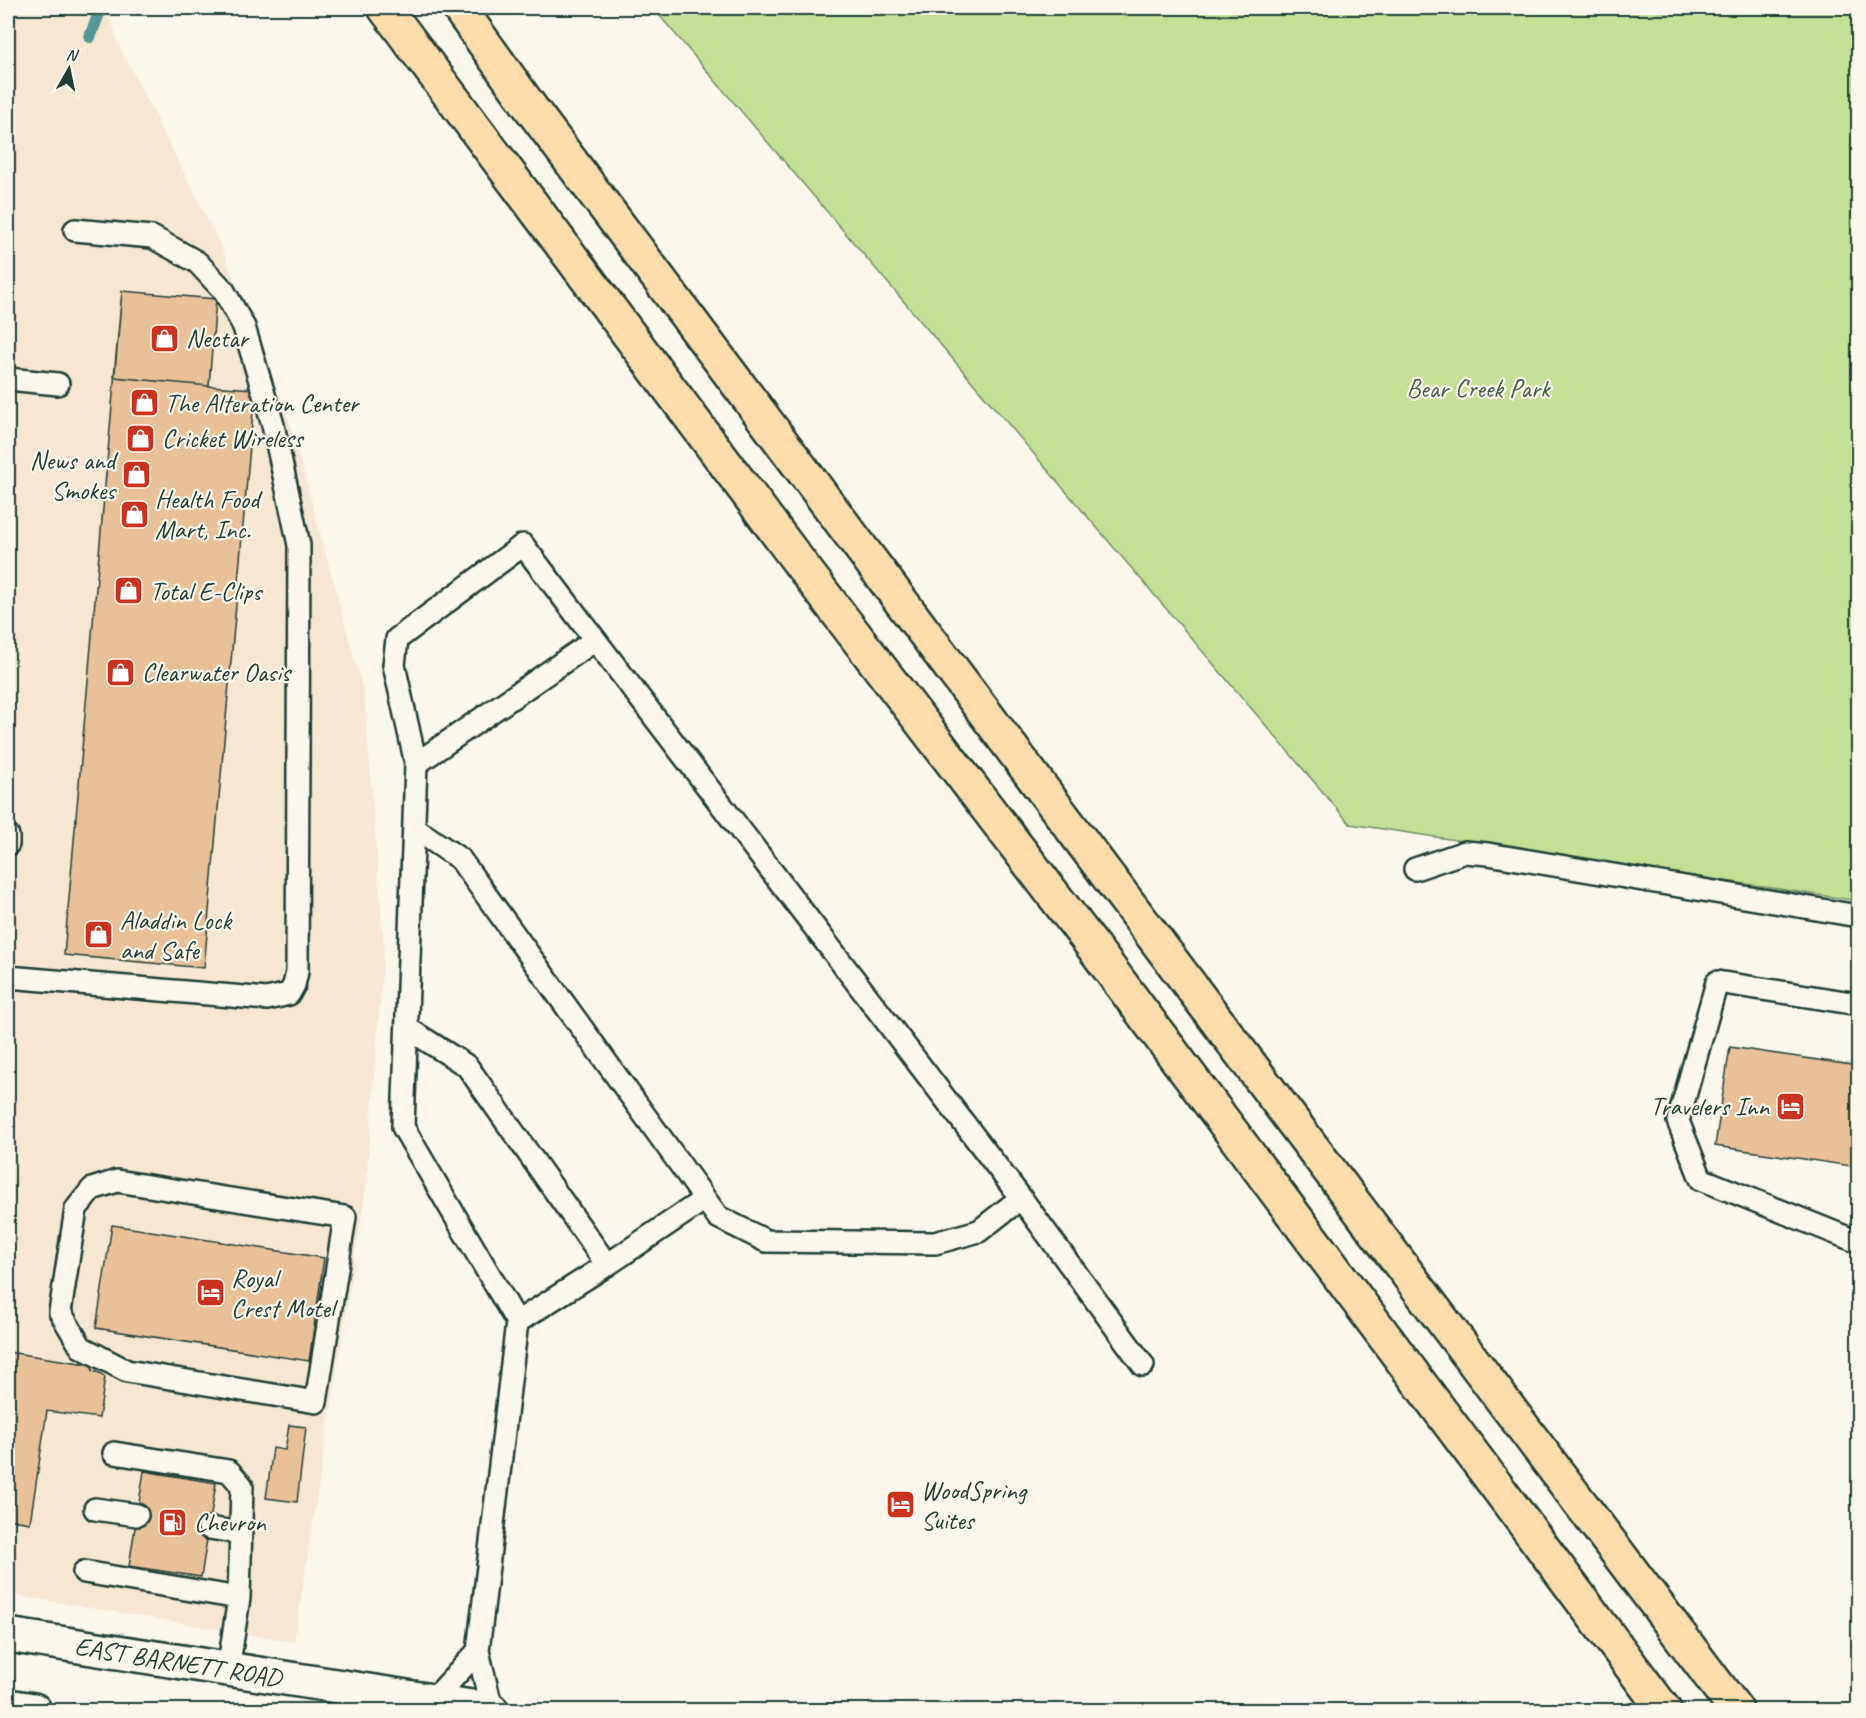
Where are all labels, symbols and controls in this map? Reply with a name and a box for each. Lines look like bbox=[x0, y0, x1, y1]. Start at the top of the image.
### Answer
north arrow bbox=[39, 39, 99, 99]
text: N bbox=[65, 45, 81, 66]
shop icon: Nectar bbox=[149, 322, 181, 354]
place label: Nectar bbox=[186, 322, 251, 355]
park label: Bear Creek Park bbox=[1406, 372, 1551, 405]
shop icon: The Alteration Center bbox=[128, 387, 160, 419]
place label: The Alteration Center bbox=[165, 387, 361, 420]
shop icon: Cricket Wireless bbox=[125, 422, 157, 454]
place label: Cricket Wireless bbox=[162, 422, 305, 455]
place label: News and Smokes bbox=[30, 444, 119, 507]
shop icon: News and Smokes bbox=[120, 459, 152, 491]
place label: Health Food Mart, Inc. bbox=[155, 483, 263, 546]
shop icon: Health Food Mart, Inc. bbox=[118, 498, 150, 530]
shop icon: Total E-Clips bbox=[113, 575, 145, 607]
place label: Total E-Clips bbox=[150, 575, 263, 608]
shop icon: Clearwater Oasis bbox=[105, 656, 137, 688]
place label: Clearwater Oasis bbox=[142, 656, 292, 689]
place label: Aladdin Lock and Safe bbox=[120, 904, 233, 967]
shop icon: Aladdin Lock and Safe bbox=[83, 919, 115, 951]
place label: Travelers Inn bbox=[1650, 1090, 1770, 1123]
hotel icon: Travelers Inn bbox=[1774, 1090, 1806, 1122]
place label: Royal Crest Motel bbox=[231, 1262, 339, 1325]
hotel icon: Royal Crest Motel bbox=[194, 1277, 226, 1309]
place label: WoodSpring Suites bbox=[921, 1474, 1028, 1537]
hotel icon: WoodSpring Suites bbox=[884, 1489, 916, 1521]
fuel station icon: Chevron bbox=[157, 1506, 189, 1538]
place label: Chevron bbox=[194, 1506, 267, 1539]
street label: EAST BARNETT ROAD bbox=[73, 1629, 286, 1695]

